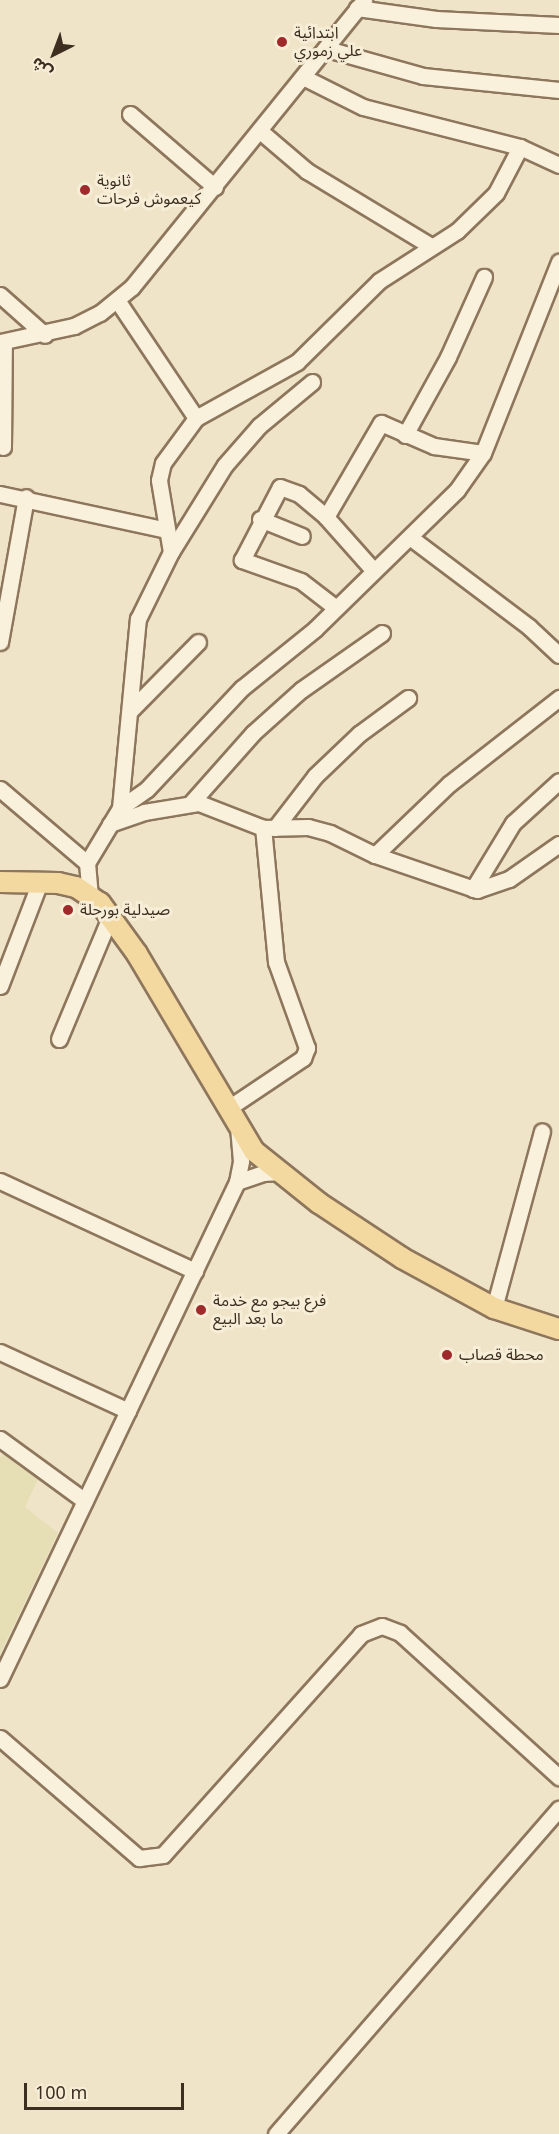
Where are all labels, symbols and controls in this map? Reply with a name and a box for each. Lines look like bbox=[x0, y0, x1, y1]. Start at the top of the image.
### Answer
place label: ابتدائية علي زموري bbox=[294, 23, 362, 61]
north arrow bbox=[24, 24, 84, 84]
marker: ابتدائية علي زموري bbox=[275, 35, 289, 49]
text: ش bbox=[22, 47, 61, 87]
place label: ثانوية كيعموش فرحات bbox=[97, 171, 201, 209]
marker: ثانوية كيعموش فرحات bbox=[78, 183, 92, 197]
place label: صيدلية بورحلة bbox=[80, 900, 170, 920]
marker: صيدلية بورحلة bbox=[61, 903, 75, 917]
place label: فرع بيجو مع خدمة ما بعد البيع bbox=[213, 1291, 326, 1329]
marker: فرع بيجو مع خدمة ما بعد البيع bbox=[194, 1303, 208, 1317]
place label: محطة قصاب bbox=[459, 1345, 544, 1365]
marker: محطة قصاب bbox=[440, 1348, 454, 1362]
scale bar bbox=[27, 2071, 188, 2109]
text: 100 m bbox=[35, 2074, 87, 2112]

